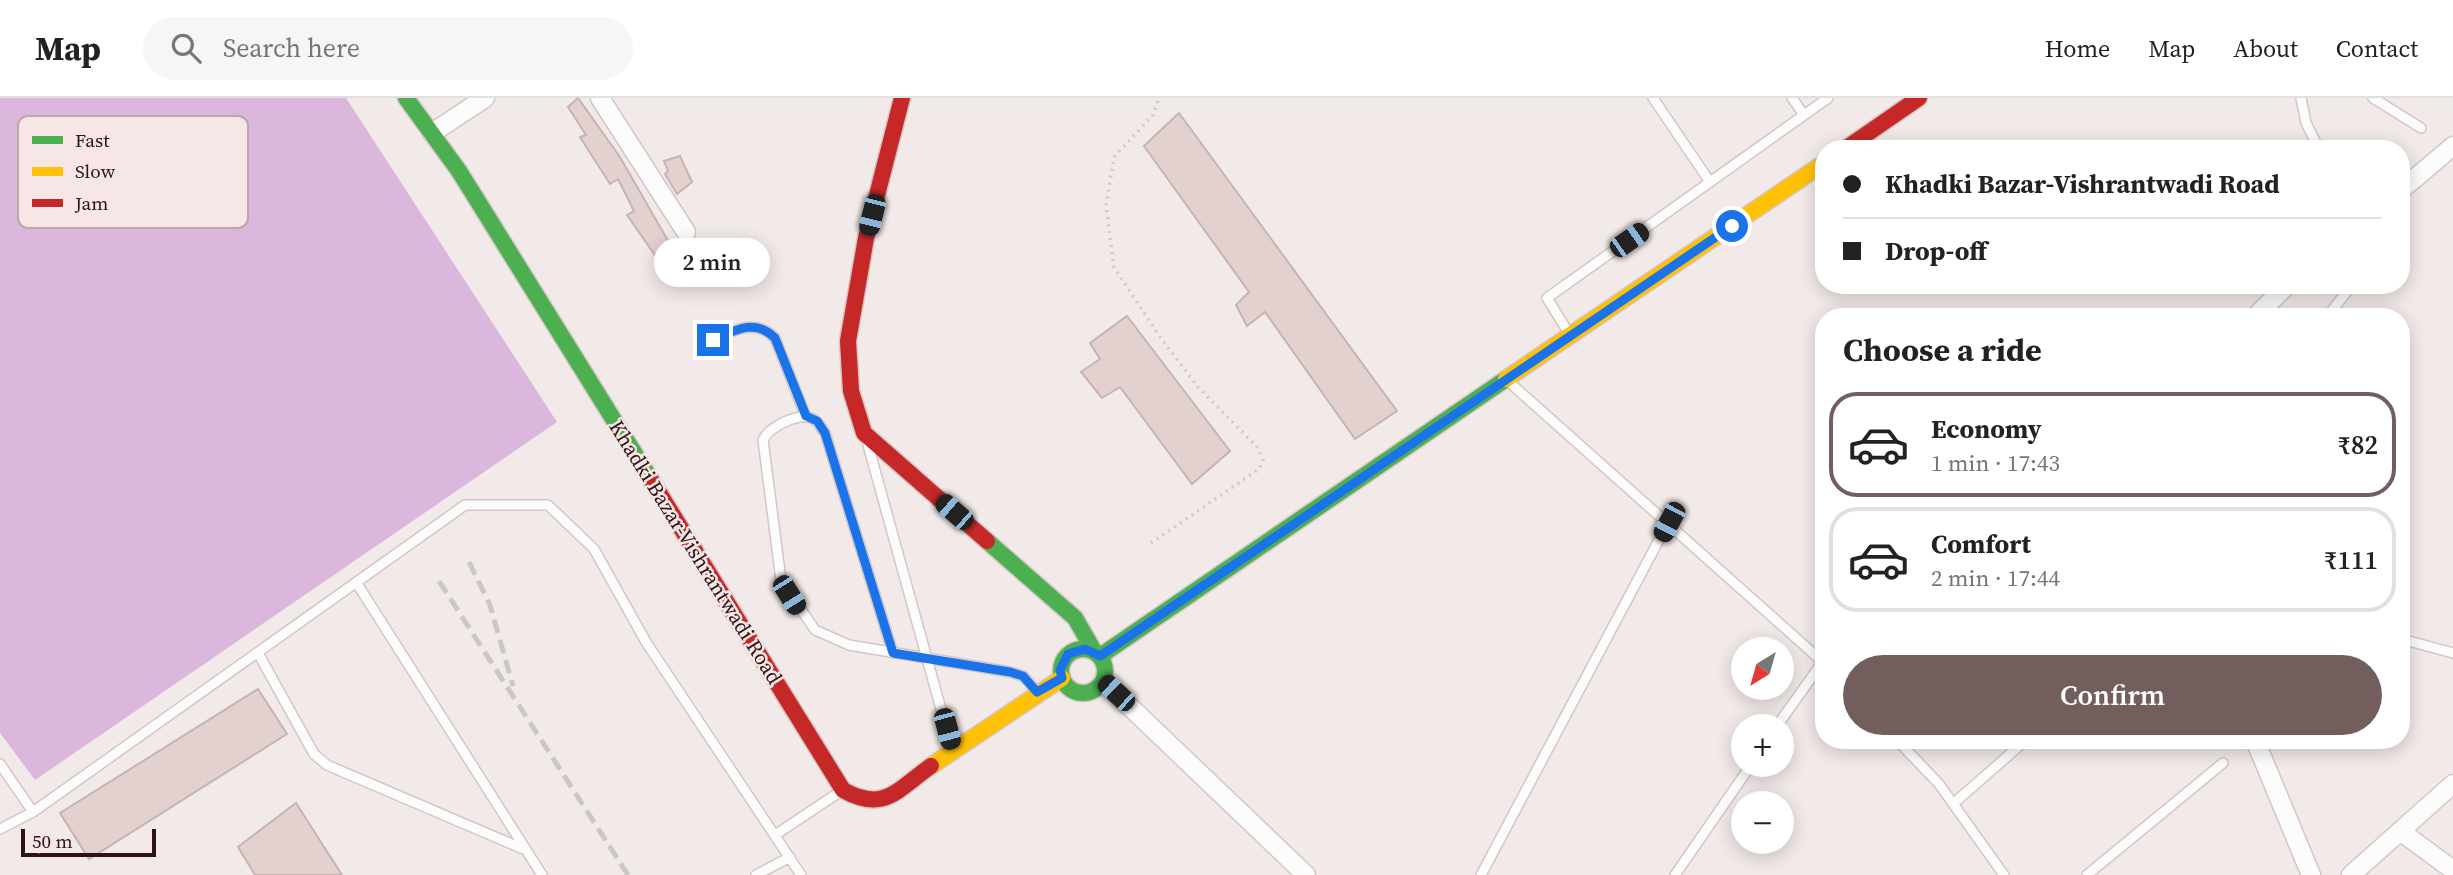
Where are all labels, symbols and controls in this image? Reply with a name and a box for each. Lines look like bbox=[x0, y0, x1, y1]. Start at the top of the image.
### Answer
search box bbox=[143, 17, 633, 80]
text: Map bbox=[35, 26, 101, 71]
icon: search bbox=[167, 29, 205, 67]
text: Search here bbox=[223, 30, 360, 66]
text: Home bbox=[2045, 32, 2110, 65]
text: Map bbox=[2148, 32, 2195, 65]
text: About bbox=[2233, 32, 2298, 65]
text: Contact bbox=[2336, 32, 2418, 65]
legend bbox=[18, 116, 248, 228]
text: Fast bbox=[75, 127, 110, 153]
text: Slow bbox=[75, 158, 116, 184]
text: Khadki Bazar-Vishrantwadi Road bbox=[1885, 166, 2280, 202]
text: Jam bbox=[74, 190, 108, 216]
car bbox=[857, 192, 888, 238]
route start bbox=[1716, 210, 1748, 242]
car bbox=[1606, 219, 1653, 261]
text: Drop-off bbox=[1885, 233, 1987, 269]
callout: 2 min bbox=[655, 238, 771, 288]
text: 2 min bbox=[682, 246, 742, 278]
route end bbox=[697, 324, 729, 356]
text: Choose a ride bbox=[1843, 328, 2042, 372]
text: Economy bbox=[1931, 411, 2042, 447]
icon: car bbox=[1847, 413, 1910, 476]
street label: Khadki Bazar-Vishrantwadi Road bbox=[603, 414, 790, 690]
text: ₹82 bbox=[2337, 427, 2378, 463]
text: 1 min · 17:43 bbox=[1931, 447, 2060, 479]
car bbox=[932, 490, 977, 534]
car bbox=[1650, 499, 1689, 545]
text: Comfort bbox=[1931, 526, 2031, 562]
icon: car bbox=[1847, 528, 1910, 591]
text: ₹111 bbox=[2324, 542, 2378, 578]
text: 2 min · 17:44 bbox=[1931, 562, 2060, 594]
car bbox=[769, 572, 810, 618]
north arrow bbox=[1731, 637, 1794, 700]
map controls bbox=[1731, 637, 1794, 854]
button: Confirm bbox=[1843, 655, 2382, 735]
car bbox=[1094, 671, 1139, 715]
car bbox=[932, 706, 963, 752]
button: + bbox=[1731, 714, 1794, 777]
button: − bbox=[1731, 791, 1794, 854]
scale bar bbox=[21, 826, 156, 858]
text: 50 m bbox=[32, 828, 73, 854]

